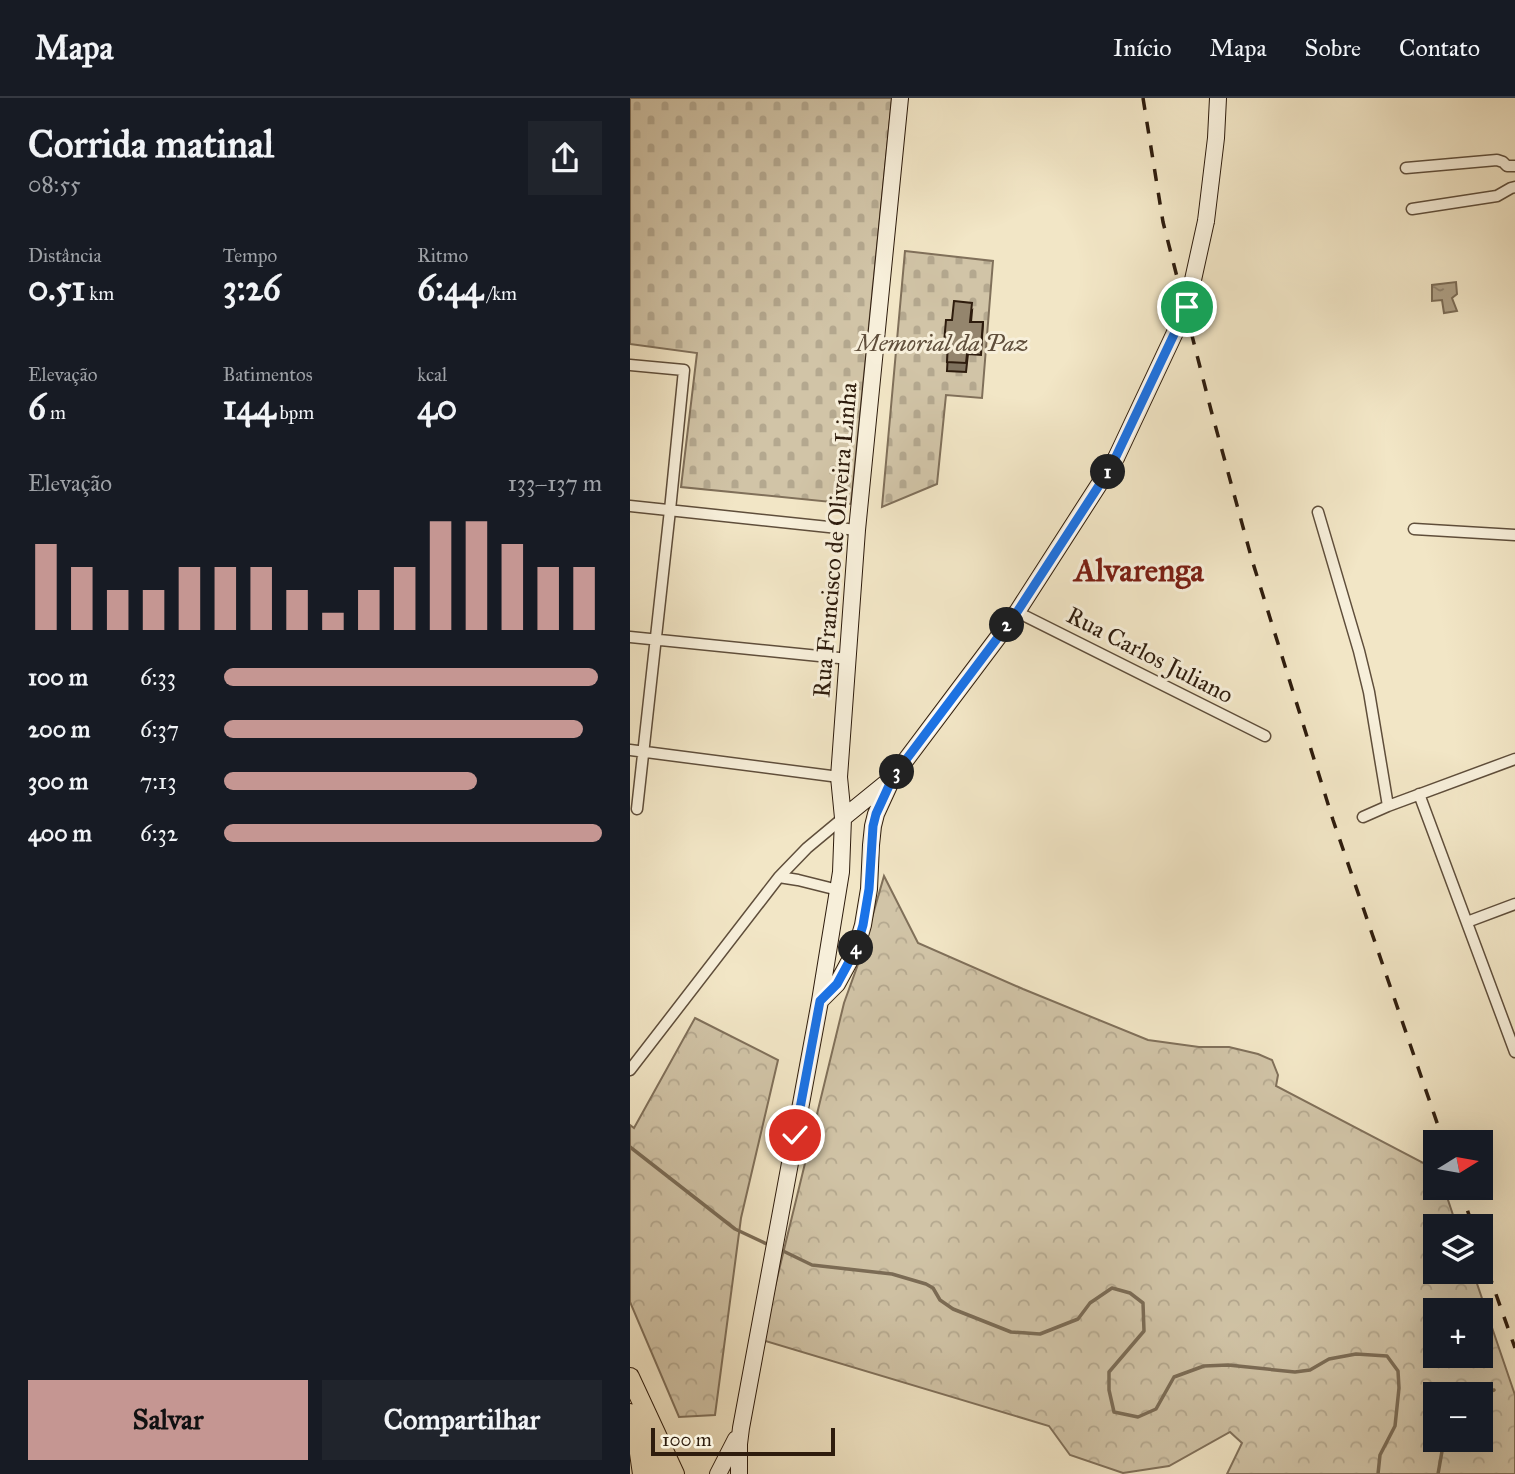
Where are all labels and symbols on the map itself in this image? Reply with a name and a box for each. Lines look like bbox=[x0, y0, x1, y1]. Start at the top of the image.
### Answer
pin bbox=[1157, 277, 1217, 337]
park label: Memorial da Paz bbox=[854, 328, 1028, 358]
street label: Rua Francisco de Oliveira Linha bbox=[806, 380, 864, 699]
pin: 1 bbox=[1091, 454, 1126, 490]
district label: Alvarenga bbox=[1072, 551, 1205, 590]
street label: Rua Carlos Juliano bbox=[1062, 600, 1238, 710]
pin: 2 bbox=[990, 608, 1024, 642]
pin: 3 bbox=[880, 754, 914, 790]
pin: 4 bbox=[838, 930, 874, 966]
pin bbox=[765, 1105, 825, 1165]
north arrow bbox=[1423, 1130, 1493, 1200]
scale bar bbox=[651, 1425, 835, 1457]

